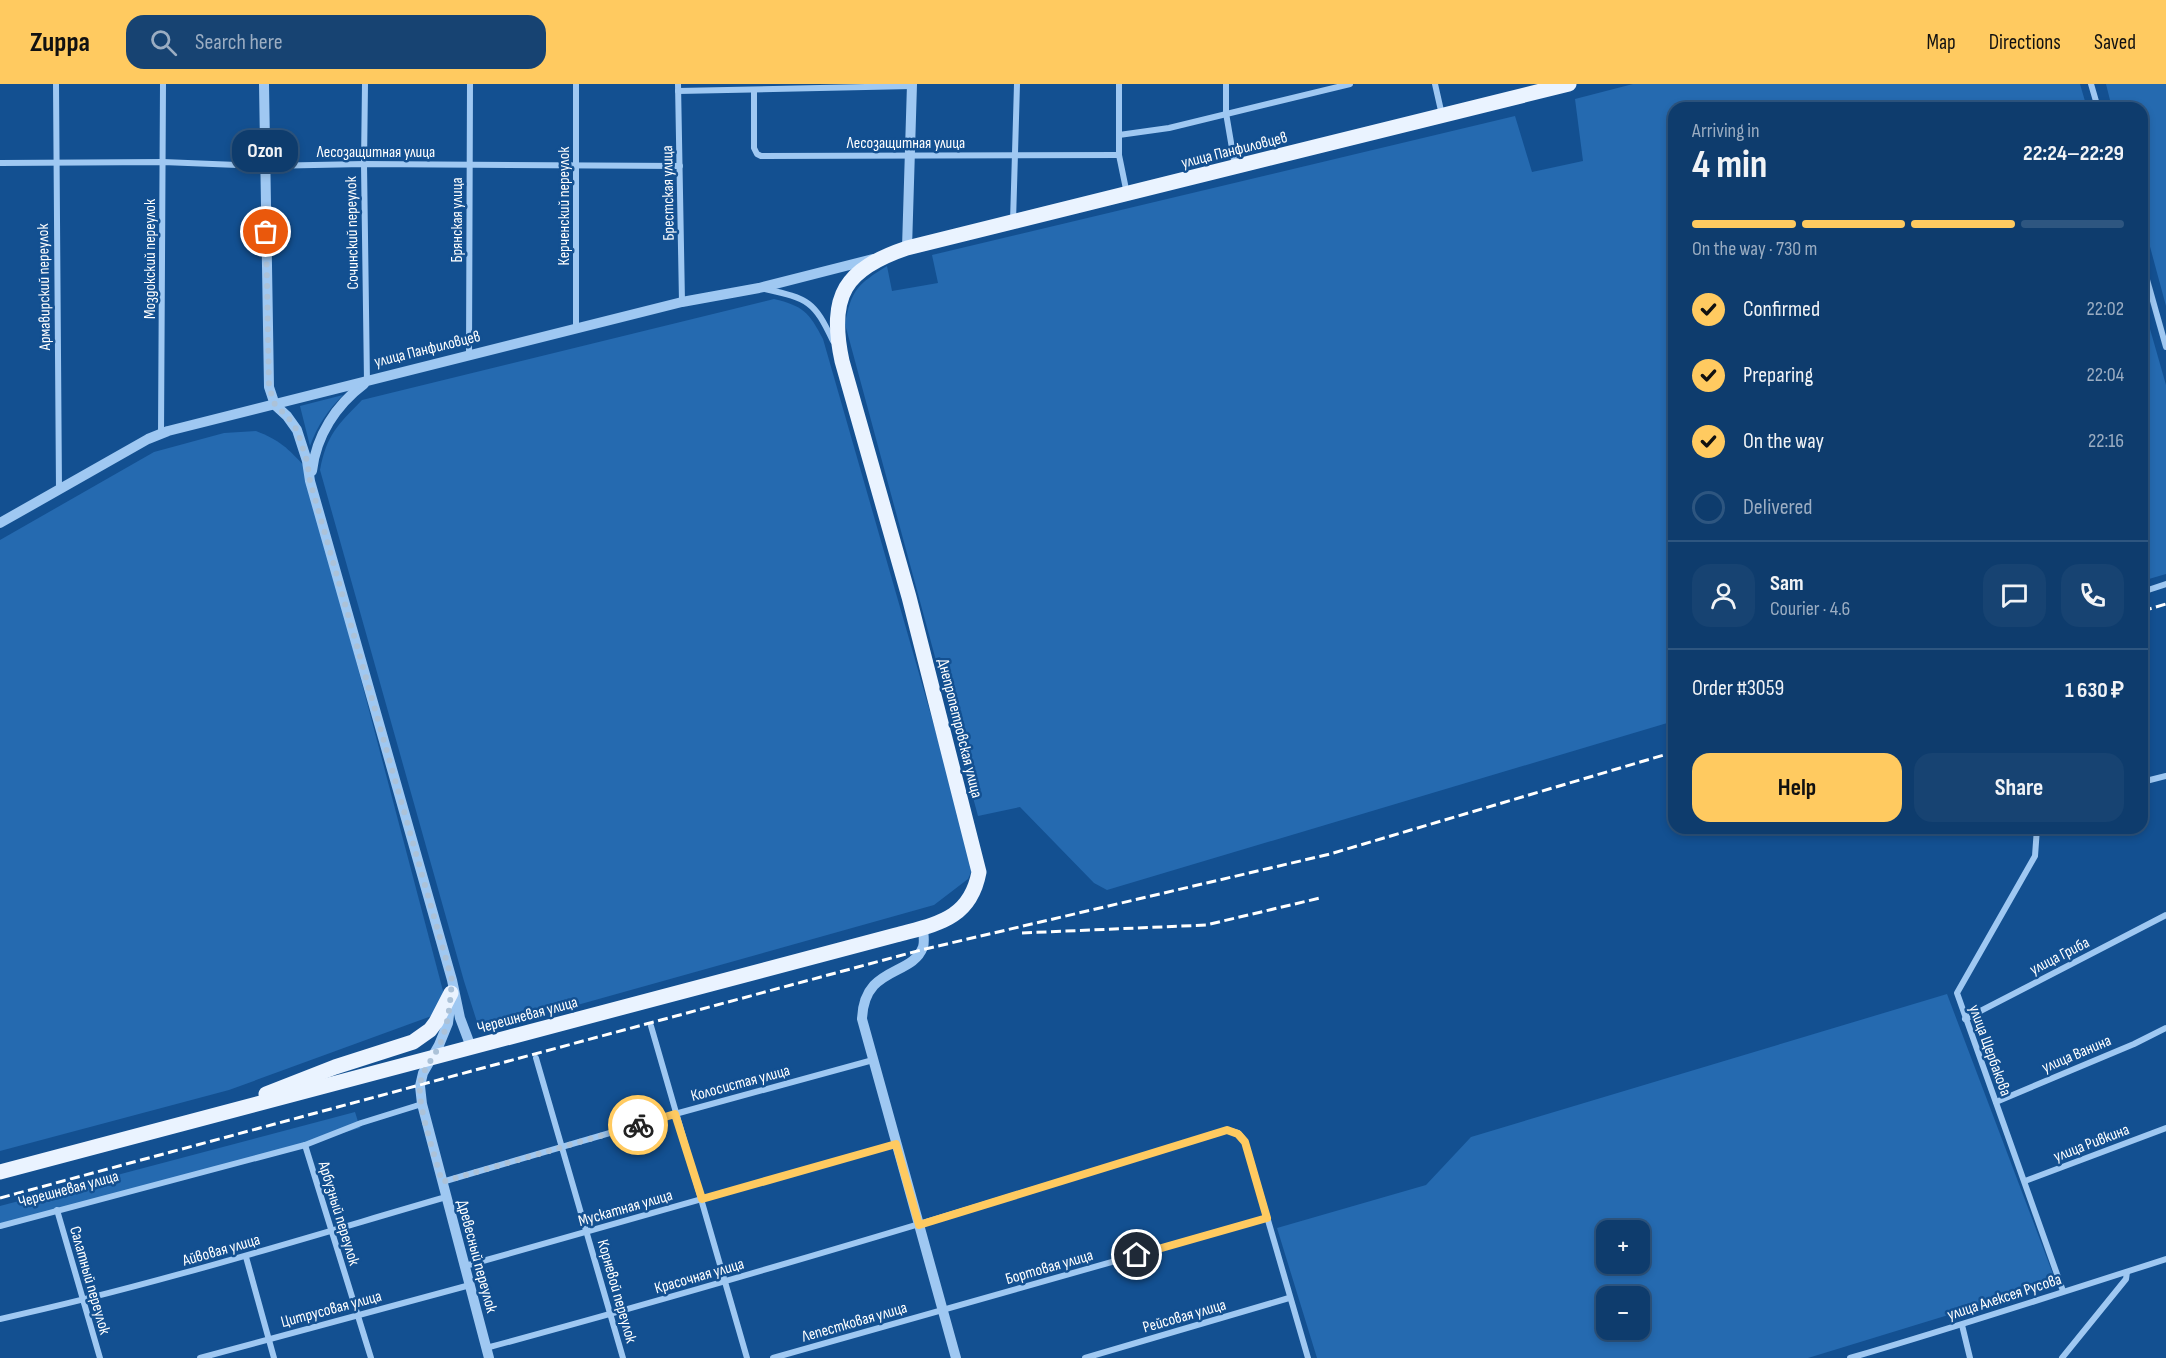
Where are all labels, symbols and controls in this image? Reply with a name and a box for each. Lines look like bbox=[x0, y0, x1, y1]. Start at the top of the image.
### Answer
search box bbox=[126, 15, 546, 69]
text: Zuppa bbox=[30, 26, 90, 59]
icon: search bbox=[147, 26, 180, 59]
text: Search here bbox=[195, 29, 283, 56]
text: Map bbox=[1926, 30, 1956, 55]
text: Directions bbox=[1989, 30, 2061, 55]
text: Saved bbox=[2094, 30, 2136, 55]
text: Arriving in bbox=[1692, 119, 1760, 143]
street label: улица Панфиловцев bbox=[1179, 128, 1289, 173]
callout: Ozon bbox=[233, 130, 299, 172]
street label: Лесозащитная улица bbox=[846, 134, 965, 153]
text: Ozon bbox=[247, 139, 283, 163]
text: 22:24–22:29 bbox=[2023, 140, 2124, 167]
text: 4 min bbox=[1692, 142, 1767, 189]
street label: Лесозащитная улица bbox=[316, 143, 435, 162]
street label: Брестская улица bbox=[658, 145, 679, 241]
street label: Керченский переулок bbox=[555, 146, 574, 265]
street label: Сочинский переулок bbox=[342, 175, 363, 290]
street label: Брянская улица bbox=[448, 177, 467, 263]
street label: Моздокский переулок bbox=[141, 198, 160, 319]
pin bbox=[240, 206, 291, 257]
icon: bag bbox=[249, 215, 282, 248]
street label: Армавирский переулок bbox=[34, 222, 55, 352]
text: On the way · 730 m bbox=[1692, 237, 1817, 261]
icon: check bbox=[1692, 293, 1725, 326]
text: Confirmed bbox=[1743, 296, 1820, 323]
text: 22:02 bbox=[2087, 297, 2124, 321]
street label: улица Панфиловцев bbox=[372, 327, 482, 372]
icon: check bbox=[1692, 359, 1725, 392]
text: Preparing bbox=[1743, 362, 1813, 389]
text: 22:04 bbox=[2086, 363, 2124, 387]
icon: check bbox=[1692, 425, 1725, 458]
text: On the way bbox=[1743, 428, 1824, 455]
text: 22:16 bbox=[2088, 429, 2124, 453]
text: Delivered bbox=[1743, 494, 1812, 521]
button: person bbox=[1692, 564, 1755, 627]
button: chat bbox=[1983, 564, 2046, 627]
button: phone bbox=[2061, 564, 2124, 627]
text: Sam bbox=[1770, 570, 1804, 597]
text: Courier · 4.6 bbox=[1770, 597, 1850, 621]
street label: Днепропетровская улица bbox=[933, 657, 986, 800]
text: Order #3059 bbox=[1692, 675, 1784, 702]
text: 1 630 ₽ bbox=[2065, 677, 2124, 704]
button: Help bbox=[1692, 753, 1902, 822]
button: Share bbox=[1914, 753, 2124, 822]
street label: улица Гриба bbox=[2027, 933, 2093, 979]
street label: Черешневая улица bbox=[475, 993, 580, 1038]
street label: улица Щербакова bbox=[1964, 1002, 2015, 1099]
street label: улица Ванина bbox=[2039, 1031, 2114, 1077]
street label: Колосистая улица bbox=[689, 1061, 792, 1106]
courier bbox=[608, 1095, 668, 1155]
icon: bike bbox=[622, 1109, 655, 1142]
street label: улица Ривкина bbox=[2051, 1120, 2132, 1167]
street label: Арбузный переулок bbox=[313, 1158, 364, 1269]
street label: Черешневая улица bbox=[16, 1167, 121, 1212]
street label: Мускатная улица bbox=[576, 1186, 675, 1231]
street label: Древесный переулок bbox=[452, 1198, 501, 1316]
map controls bbox=[1596, 1220, 1650, 1340]
button: + bbox=[1596, 1220, 1650, 1274]
street label: Салатный переулок bbox=[65, 1224, 114, 1338]
pin bbox=[1111, 1229, 1162, 1280]
street label: Айвовая улица bbox=[180, 1230, 262, 1271]
street label: Корневой переулок bbox=[593, 1238, 641, 1346]
icon: home bbox=[1120, 1238, 1153, 1271]
street label: Бортовая улица bbox=[1004, 1246, 1095, 1289]
street label: Красочная улица bbox=[652, 1255, 746, 1298]
street label: улица Алексея Русова bbox=[1945, 1270, 2064, 1325]
button: − bbox=[1596, 1286, 1650, 1340]
street label: Цитрусовая улица bbox=[279, 1287, 384, 1332]
street label: Рейсовая улица bbox=[1141, 1295, 1228, 1337]
street label: Лепестковая улица bbox=[799, 1298, 909, 1347]

